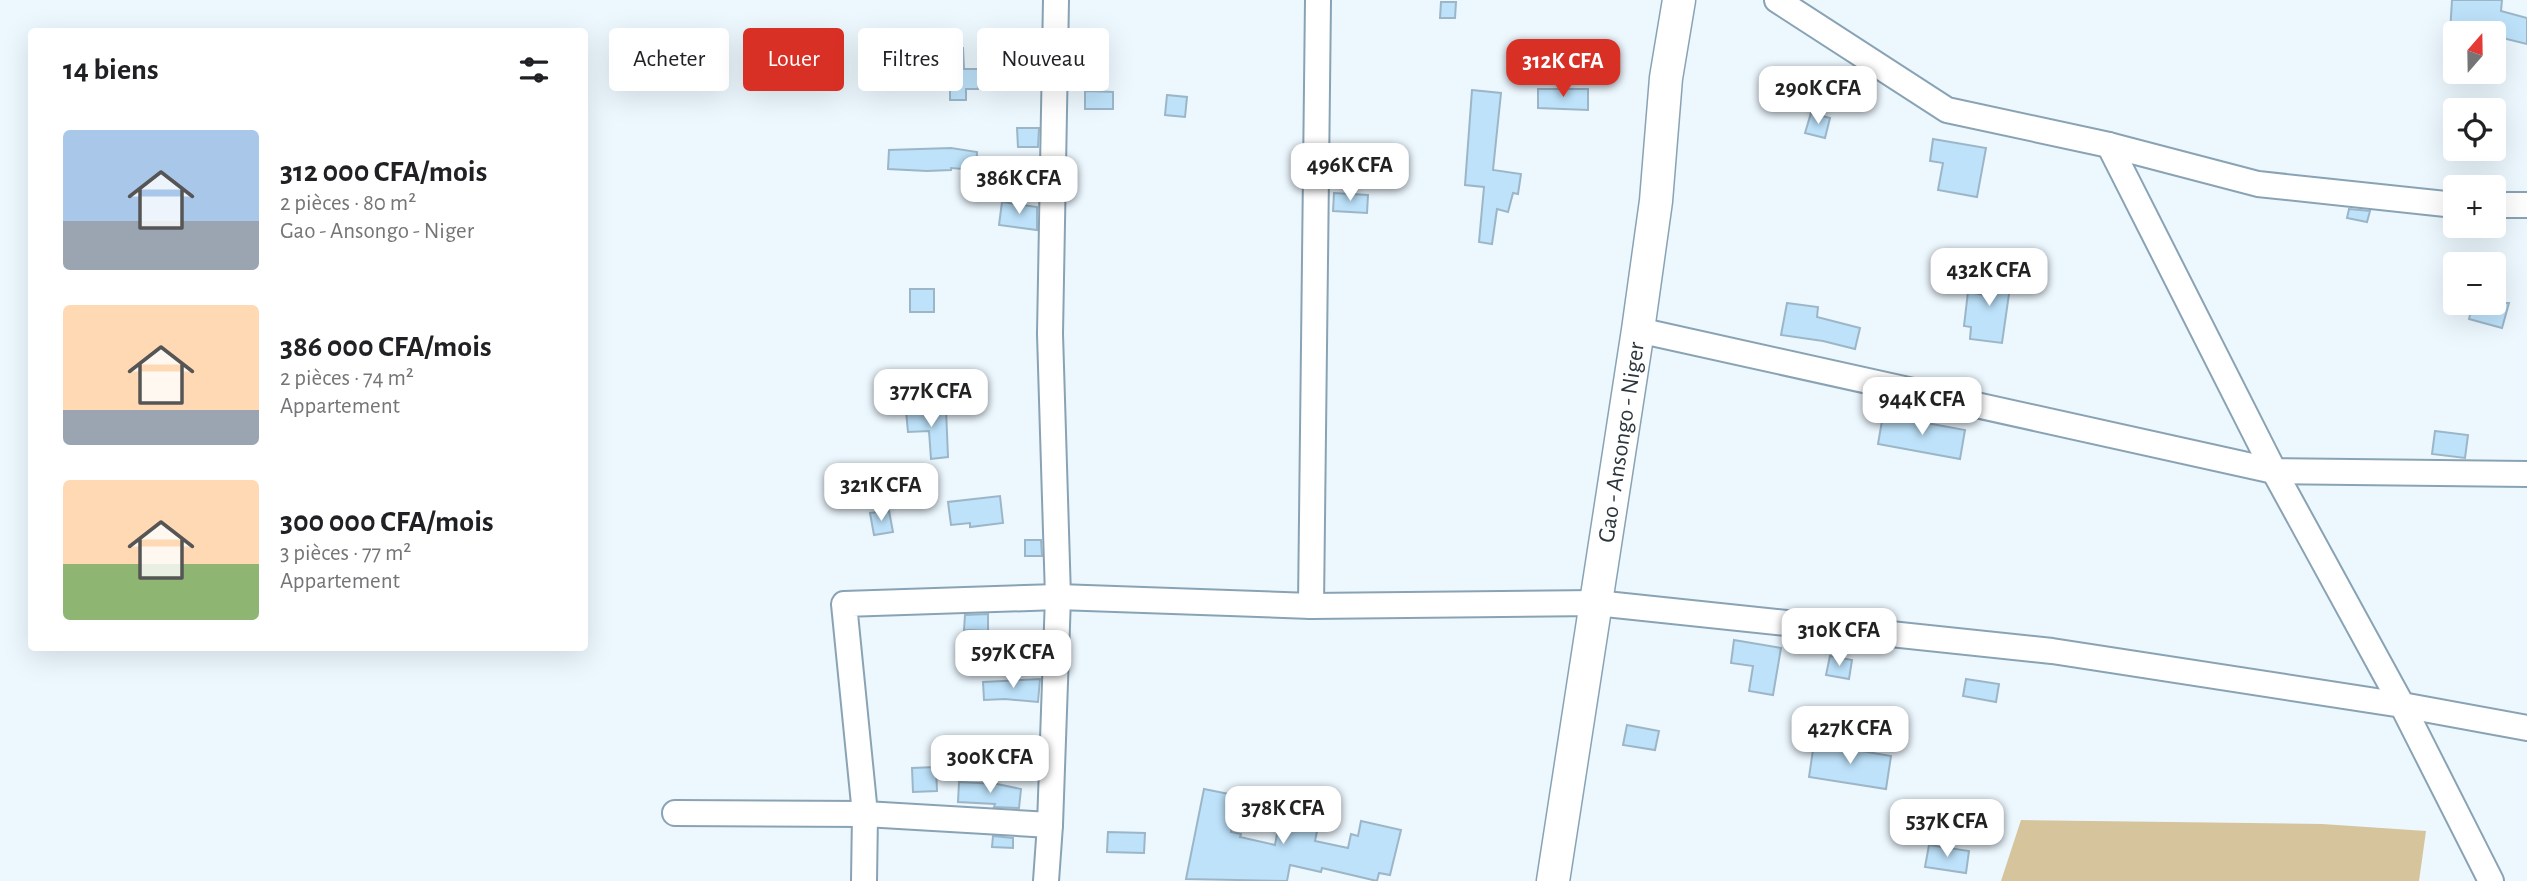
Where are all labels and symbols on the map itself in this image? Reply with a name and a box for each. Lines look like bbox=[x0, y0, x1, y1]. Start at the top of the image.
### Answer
north arrow bbox=[2443, 21, 2506, 84]
pin: 312K CFA bbox=[1491, 40, 1635, 99]
pin: 290K CFA bbox=[1746, 66, 1890, 126]
pin: 496K CFA bbox=[1278, 144, 1422, 203]
pin: 386K CFA bbox=[947, 156, 1091, 216]
pin: 432K CFA bbox=[1917, 248, 2061, 308]
street label: Gao - Ansongo - Niger bbox=[1594, 340, 1649, 544]
pin: 377K CFA bbox=[859, 370, 1003, 429]
pin: 944K CFA bbox=[1850, 378, 1994, 437]
pin: 321K CFA bbox=[809, 463, 953, 523]
pin: 310K CFA bbox=[1767, 608, 1911, 668]
pin: 597K CFA bbox=[941, 630, 1085, 690]
pin: 427K CFA bbox=[1778, 706, 1922, 766]
pin: 300K CFA bbox=[918, 736, 1062, 795]
pin: 378K CFA bbox=[1211, 786, 1355, 846]
pin: 537K CFA bbox=[1875, 800, 2019, 859]

